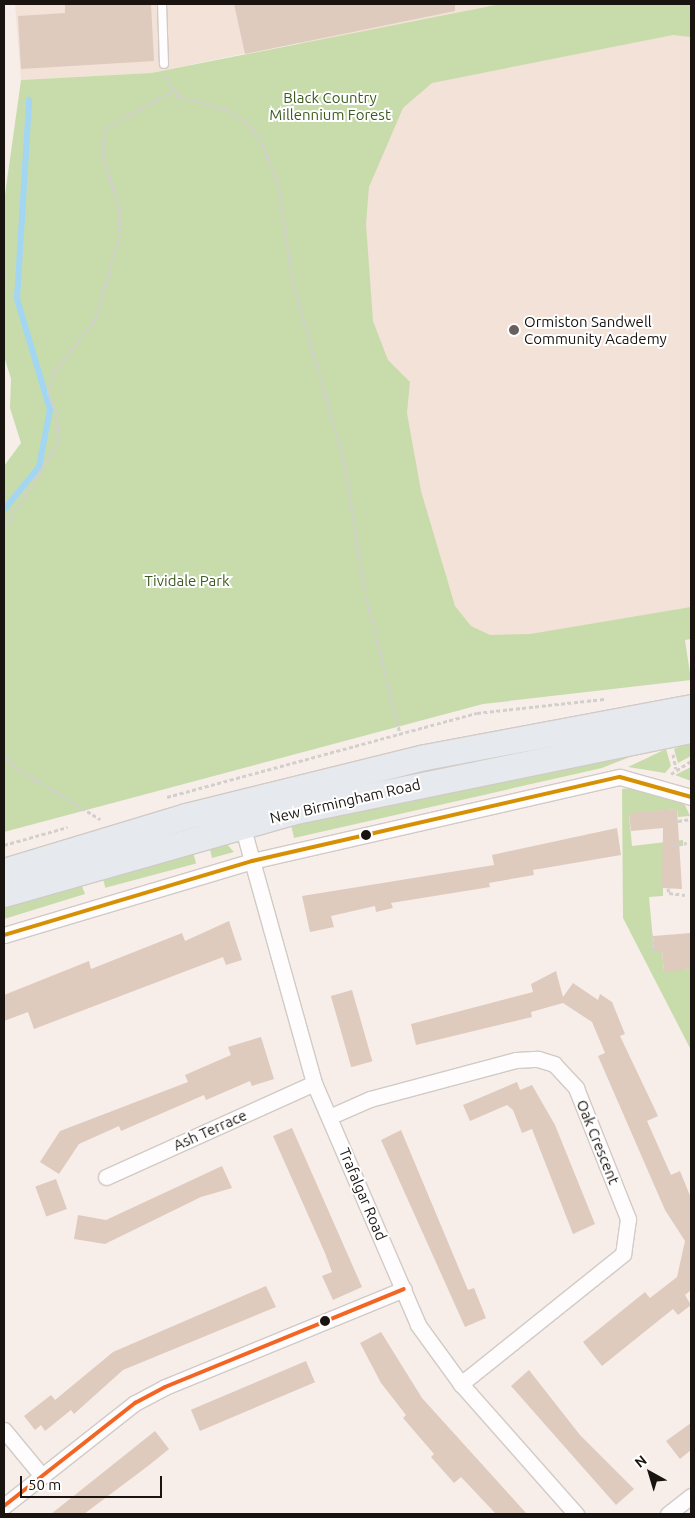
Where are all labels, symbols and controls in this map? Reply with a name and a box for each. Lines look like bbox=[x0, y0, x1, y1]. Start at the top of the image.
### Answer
park label: Black Country Millennium Forest bbox=[269, 88, 391, 123]
place label: Ormiston Sandwell Community Academy bbox=[524, 312, 667, 347]
marker: Ormiston Sandwell Community Academy bbox=[508, 324, 520, 336]
park label: Tividale Park bbox=[144, 572, 230, 590]
street label: New Birmingham Road bbox=[268, 775, 422, 827]
unlabelled marker bbox=[361, 830, 371, 840]
street label: Oak Crescent bbox=[573, 1097, 623, 1187]
street label: Ash Terrace bbox=[170, 1106, 250, 1154]
street label: Trafalgar Road bbox=[335, 1145, 391, 1243]
unlabelled marker bbox=[320, 1316, 330, 1326]
north arrow bbox=[625, 1448, 675, 1498]
text: N bbox=[631, 1452, 650, 1471]
scale bar bbox=[22, 1466, 165, 1498]
text: 50 m bbox=[28, 1476, 61, 1493]

